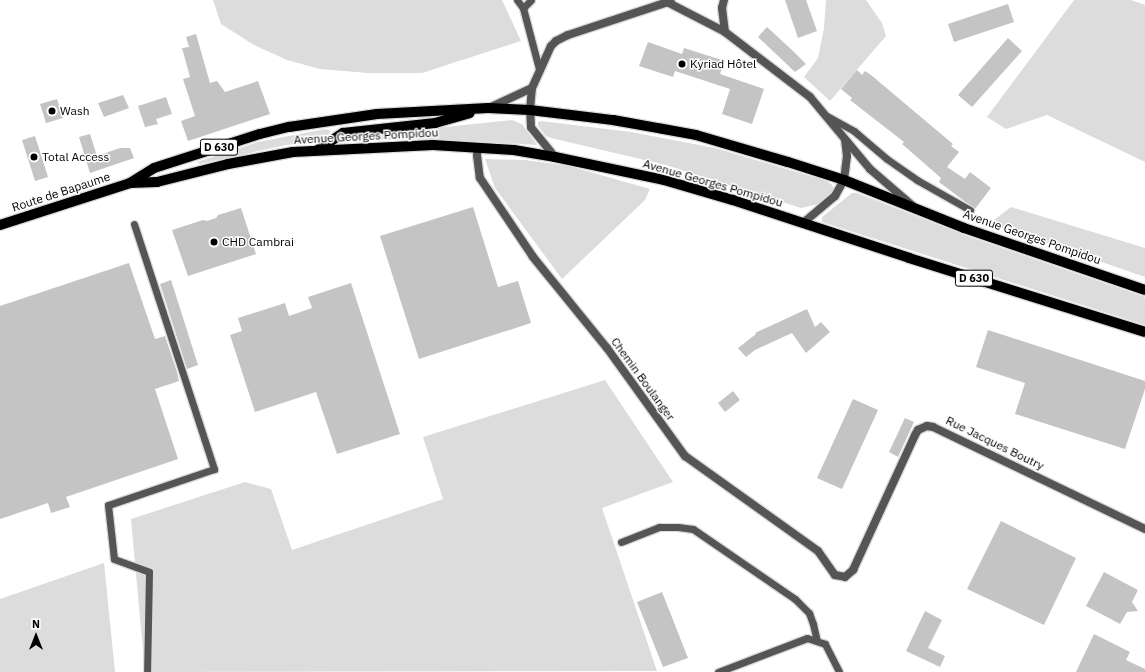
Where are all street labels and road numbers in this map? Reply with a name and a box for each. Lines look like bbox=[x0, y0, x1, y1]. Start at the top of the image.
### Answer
street label: Avenue Georges Pompidou bbox=[293, 125, 439, 147]
road number: D 630 bbox=[199, 138, 239, 156]
street label: Avenue Georges Pompidou bbox=[641, 156, 785, 210]
street label: Route de Bapaume bbox=[10, 169, 112, 215]
street label: Avenue Georges Pompidou bbox=[961, 207, 1103, 267]
road number: D 630 bbox=[954, 269, 994, 287]
street label: Chemin Boulanger bbox=[608, 335, 678, 423]
street label: Rue Jacques Boutry bbox=[944, 413, 1046, 473]

